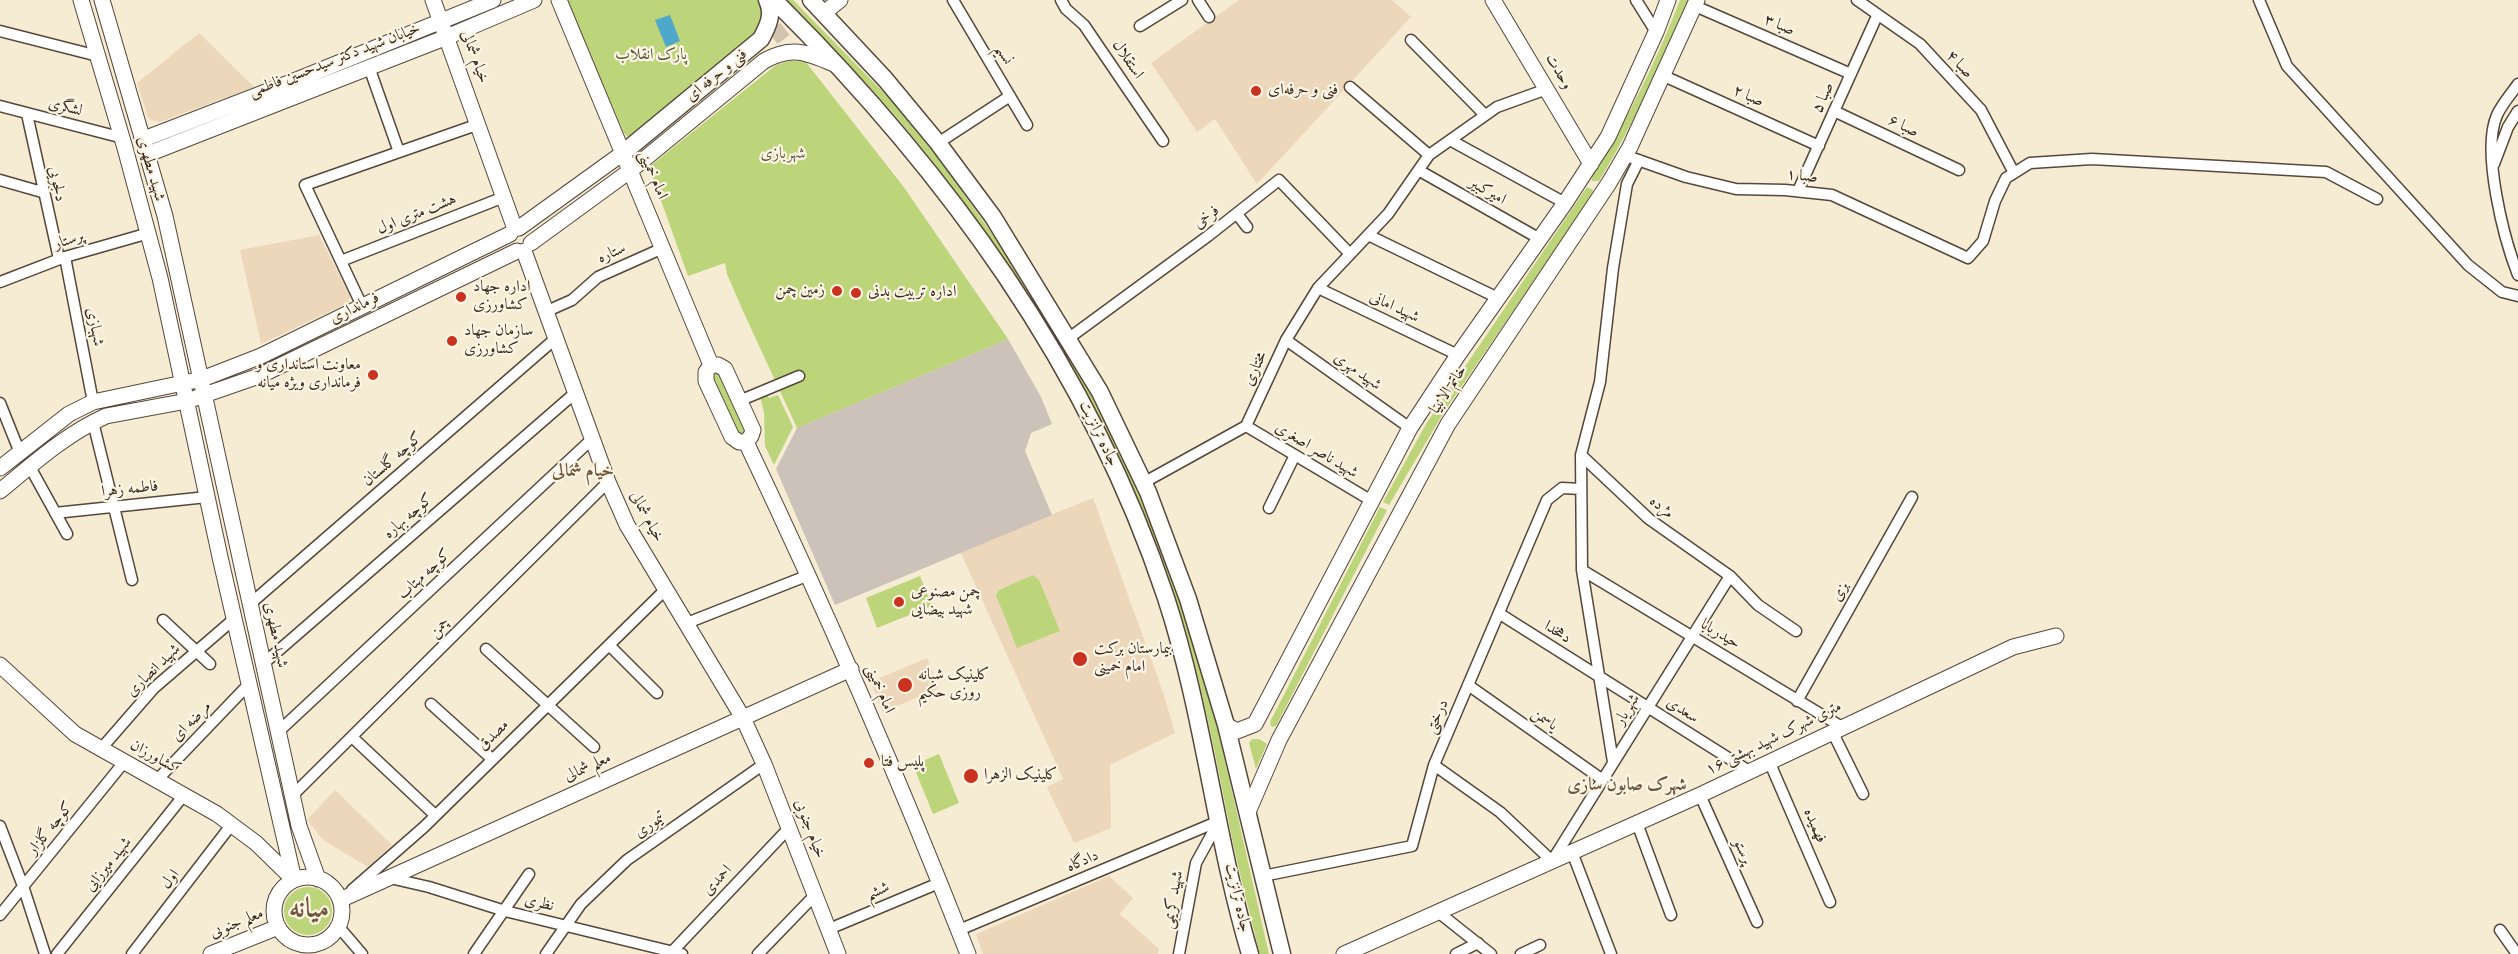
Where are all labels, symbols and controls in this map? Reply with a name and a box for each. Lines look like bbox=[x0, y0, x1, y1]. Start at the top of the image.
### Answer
street label: صبا ۳ bbox=[1761, 11, 1797, 41]
street label: خیابان شهید دکتر سیدحسین فاطمی bbox=[247, 19, 423, 103]
street label: خیام شمالی bbox=[456, 28, 492, 86]
street label: استقلال bbox=[1107, 37, 1147, 83]
street label: نسيم bbox=[990, 41, 1016, 69]
street label: فنی و حرفه ای bbox=[682, 45, 752, 107]
park label: پارک انقلاب bbox=[615, 46, 687, 66]
street label: صبا ۴ bbox=[1941, 47, 1977, 83]
street label: وحدت bbox=[1540, 51, 1576, 93]
street label: صبا ۵ bbox=[1809, 80, 1839, 116]
place label: فنی و حرفه‌ای bbox=[1268, 81, 1338, 101]
street label: صبا ۲ bbox=[1730, 82, 1766, 112]
marker: فنی و حرفه‌ای bbox=[1249, 84, 1263, 98]
street label: لشگری bbox=[46, 94, 84, 122]
street label: صبا ۶ bbox=[1885, 111, 1921, 143]
street label: شهید مطهری bbox=[132, 134, 168, 204]
park label: شهربازی bbox=[761, 145, 805, 165]
street label: امام خمینی bbox=[633, 148, 671, 202]
street label: دلجویی bbox=[43, 164, 69, 204]
street label: صبا ۱ bbox=[1785, 166, 1819, 188]
street label: امیرکبیر bbox=[1465, 174, 1509, 210]
street label: هشت متری اول bbox=[374, 190, 460, 240]
street label: فرخی bbox=[1190, 202, 1224, 234]
street label: پرستار bbox=[51, 227, 87, 255]
street label: ستاره bbox=[595, 239, 629, 269]
place label: اداره جهاد کشاورزی bbox=[473, 278, 531, 316]
place label: زمین چمن bbox=[775, 281, 825, 301]
place label: اداره تربیت بدنی bbox=[868, 283, 956, 303]
marker: زمین چمن bbox=[830, 284, 844, 298]
marker: اداره تربیت بدنی bbox=[849, 286, 863, 300]
street label: شهید امانی bbox=[1366, 288, 1422, 328]
street label: فرمانداری bbox=[327, 289, 383, 329]
marker: اداره جهاد کشاورزی bbox=[454, 290, 468, 304]
street label: شهبازی bbox=[81, 306, 107, 348]
place label: سازمان جهاد کشاورزی bbox=[464, 322, 533, 360]
marker: سازمان جهاد کشاورزی bbox=[445, 334, 459, 348]
street label: مختاری bbox=[1240, 349, 1272, 389]
street label: شهید مهری bbox=[1329, 349, 1385, 395]
place label: معاونت استانداری و فرمانداری ویژه میانه bbox=[256, 356, 361, 394]
street label: خاتم الانبیا bbox=[1426, 362, 1472, 418]
marker: معاونت استانداری و فرمانداری ویژه میانه bbox=[366, 368, 380, 382]
street label: جاده ترانزیت bbox=[1074, 398, 1122, 470]
street label: شهید ناصر اصغری bbox=[1271, 419, 1361, 483]
street label: کوچه گلستان bbox=[359, 429, 427, 491]
district label: خیام شمالی bbox=[552, 461, 614, 483]
street label: فاطمه زهرا bbox=[101, 477, 159, 503]
street label: خیام شمالی bbox=[625, 488, 667, 546]
street label: کوچه بهاره bbox=[380, 490, 438, 544]
street label: مژده bbox=[1645, 492, 1677, 524]
street label: کوچه مهتاب bbox=[394, 545, 456, 605]
street label: بزی bbox=[1828, 579, 1854, 605]
place label: چمن مصنوعی شهید بیضایی bbox=[911, 583, 980, 621]
marker: چمن مصنوعی شهید بیضایی bbox=[892, 595, 906, 609]
street label: شهید مطهری bbox=[259, 600, 291, 670]
street label: چمن bbox=[426, 614, 454, 642]
street label: حیدربابا bbox=[1697, 616, 1743, 654]
street label: دهخدا bbox=[1540, 617, 1574, 649]
street label: شهید انصاری bbox=[123, 640, 185, 702]
place label: بیمارستان برکت امام خمینی bbox=[1094, 640, 1172, 678]
marker: بیمارستان برکت امام خمینی bbox=[1071, 650, 1089, 668]
street label: امام خمینی bbox=[860, 662, 898, 716]
place label: کلینیک شبانه روزی حکیم bbox=[918, 666, 990, 704]
marker: کلینیک شبانه روزی حکیم bbox=[896, 676, 914, 694]
street label: شهریار bbox=[1611, 691, 1645, 729]
street label: سعدی bbox=[1662, 694, 1702, 728]
street label: درختی bbox=[1422, 697, 1454, 737]
street label: مرضه ای bbox=[168, 698, 216, 746]
street label: ۱۶ متری شهرک شهيد بهشتی bbox=[1703, 698, 1845, 780]
street label: یاسمن bbox=[1527, 704, 1561, 736]
street label: مصدق bbox=[474, 716, 514, 756]
street label: کشاورزان bbox=[126, 736, 184, 780]
street label: معلم شمالی bbox=[561, 749, 615, 787]
place label: پلیس فتا bbox=[881, 753, 924, 773]
marker: پلیس فتا bbox=[862, 756, 876, 770]
place label: کلینیک الزهرا bbox=[984, 766, 1058, 786]
marker: کلینیک الزهرا bbox=[962, 767, 980, 785]
district label: شهرک صابون سازی bbox=[1567, 775, 1687, 797]
street label: خیام جنوبی bbox=[789, 797, 829, 861]
street label: کوچه گلزار bbox=[24, 798, 78, 860]
street label: فهمیده bbox=[1798, 806, 1830, 846]
street label: تیموری bbox=[631, 809, 669, 843]
street label: شهید میرزایی bbox=[81, 834, 137, 896]
street label: پرستو bbox=[1728, 836, 1756, 868]
street label: دادگاه bbox=[1064, 847, 1102, 877]
street label: احمدی bbox=[699, 862, 737, 900]
street label: جاده ترانزیت bbox=[1220, 862, 1254, 934]
street label: اول bbox=[157, 866, 185, 894]
street label: شهید کریمی bbox=[1159, 869, 1189, 931]
street label: ششم bbox=[863, 878, 893, 906]
street label: نظری bbox=[522, 891, 556, 917]
district label: میانه bbox=[289, 894, 329, 928]
street label: معلم جنوبی bbox=[207, 905, 267, 943]

